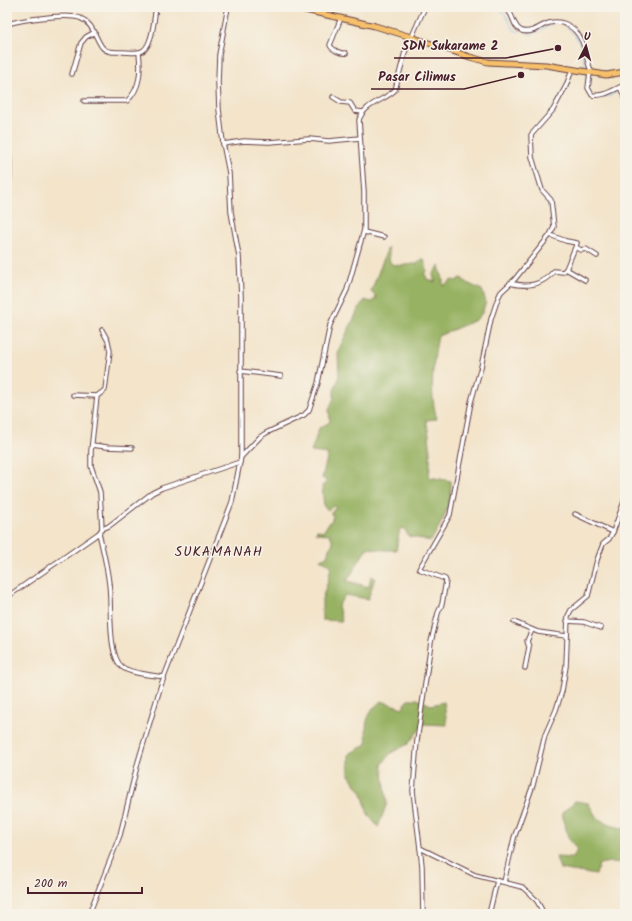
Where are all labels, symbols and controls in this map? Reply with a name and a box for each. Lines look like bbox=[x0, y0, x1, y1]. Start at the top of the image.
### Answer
north arrow bbox=[566, 26, 606, 66]
text: U bbox=[583, 28, 592, 46]
callout: SDN Sukarame 2 bbox=[394, 33, 506, 58]
text: SDN Sukarame 2 bbox=[402, 36, 499, 57]
callout: Pasar Cilimus bbox=[371, 64, 464, 89]
text: Pasar Cilimus bbox=[378, 67, 456, 88]
district label: SUKAMANAH bbox=[175, 541, 263, 563]
scale bar bbox=[28, 869, 142, 895]
text: 200 m bbox=[34, 874, 68, 893]

